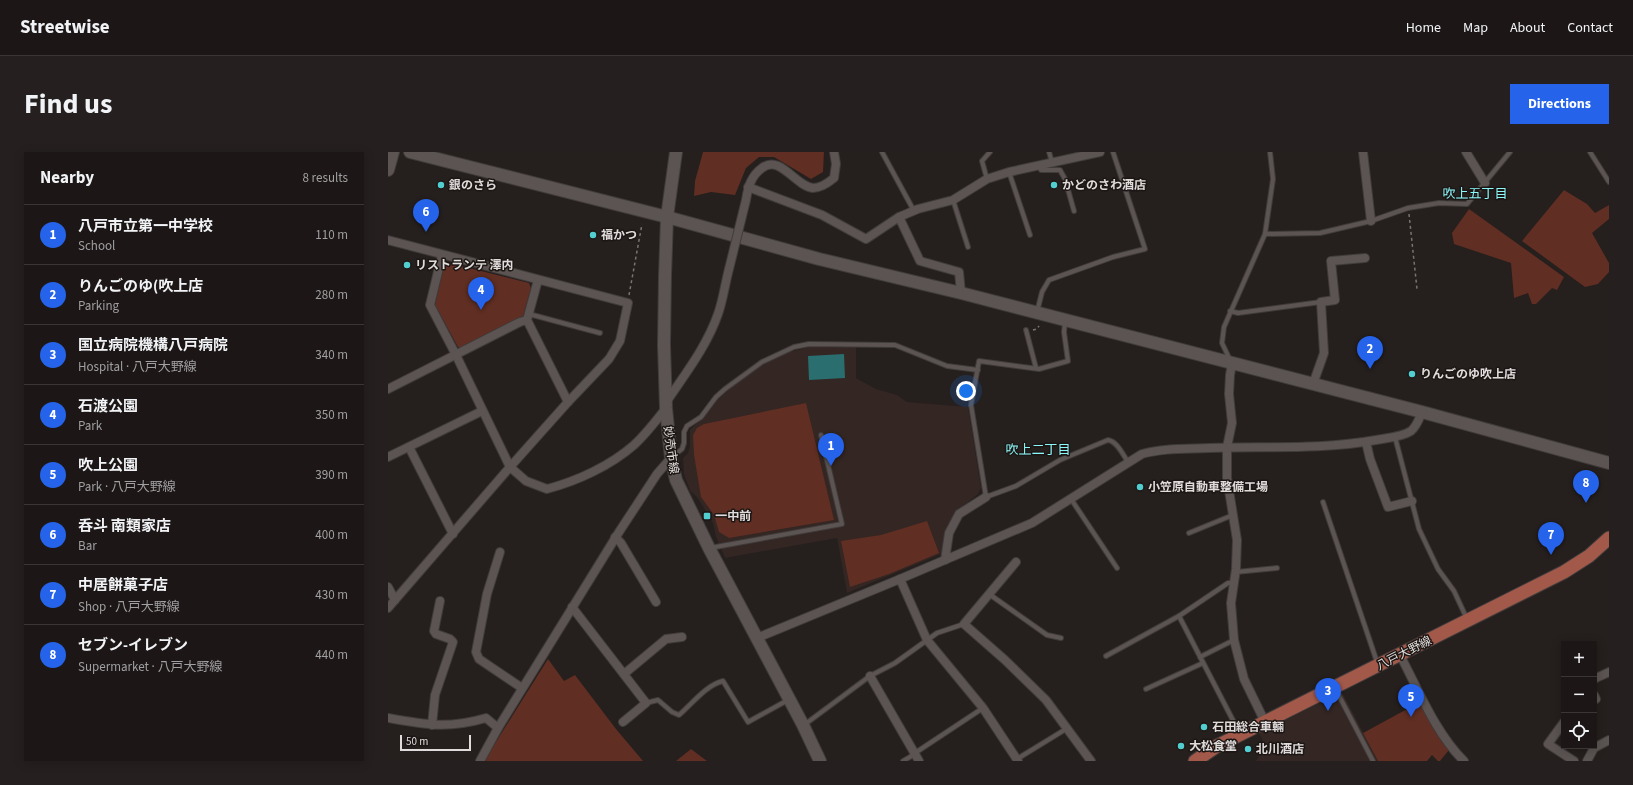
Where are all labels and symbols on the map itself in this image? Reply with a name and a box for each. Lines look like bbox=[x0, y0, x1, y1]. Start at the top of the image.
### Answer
place label: 銀のさら bbox=[448, 177, 497, 194]
place label: かどのさわ酒店 bbox=[1062, 177, 1146, 194]
marker: 銀のさら bbox=[436, 180, 446, 190]
marker: かどのさわ酒店 bbox=[1049, 180, 1059, 190]
district label: 吹上五丁目 bbox=[1442, 185, 1508, 203]
pin: 6 bbox=[413, 199, 439, 232]
place label: 福かつ bbox=[601, 227, 637, 244]
marker: 福かつ bbox=[588, 230, 598, 240]
place label: リストランテ 澤内 bbox=[415, 257, 513, 274]
marker: リストランテ 澤内 bbox=[402, 260, 412, 270]
pin: 4 bbox=[468, 277, 494, 310]
pin: 2 bbox=[1357, 336, 1383, 369]
place label: りんごのゆ吹上店 bbox=[1420, 366, 1516, 383]
marker: りんごのゆ吹上店 bbox=[1407, 369, 1417, 379]
your location bbox=[956, 381, 976, 401]
street label: 妙売市線 bbox=[659, 425, 682, 475]
pin: 1 bbox=[818, 433, 844, 466]
district label: 吹上二丁目 bbox=[1005, 441, 1071, 459]
pin: 8 bbox=[1573, 470, 1599, 503]
place label: 小笠原自動車整備工場 bbox=[1148, 479, 1268, 496]
marker: 小笠原自動車整備工場 bbox=[1135, 482, 1145, 492]
place label: 一中前 bbox=[715, 508, 751, 525]
marker: 一中前 bbox=[702, 511, 712, 521]
pin: 7 bbox=[1538, 522, 1564, 555]
street label: 八戸大野線 bbox=[1374, 632, 1435, 675]
pin: 3 bbox=[1315, 678, 1341, 711]
pin: 5 bbox=[1398, 684, 1424, 717]
place label: 石田総合車輛 bbox=[1212, 719, 1284, 736]
marker: 石田総合車輛 bbox=[1199, 722, 1209, 732]
scale bar bbox=[400, 733, 471, 752]
place label: 大松食堂 bbox=[1189, 738, 1237, 755]
marker: 大松食堂 bbox=[1176, 741, 1186, 751]
place label: 北川酒店 bbox=[1256, 741, 1304, 758]
marker: 北川酒店 bbox=[1243, 744, 1253, 754]

